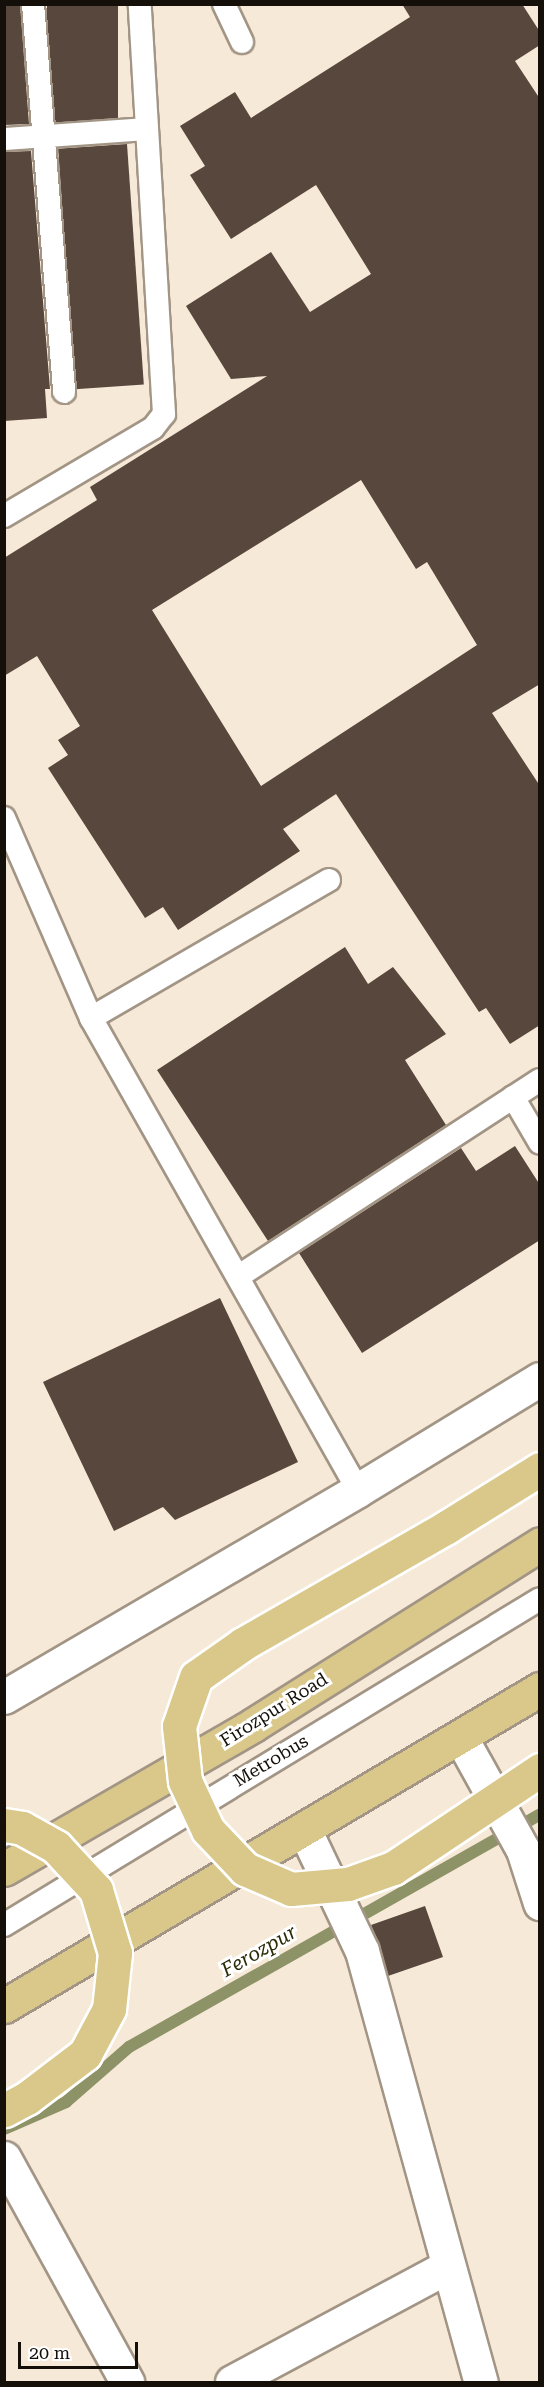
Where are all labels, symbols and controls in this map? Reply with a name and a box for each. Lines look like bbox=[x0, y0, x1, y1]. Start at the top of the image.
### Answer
street label: Firozpur Road bbox=[216, 1668, 332, 1752]
street label: Metrobus bbox=[230, 1730, 312, 1792]
water label: Ferozpur bbox=[217, 1920, 301, 1982]
scale bar bbox=[21, 2330, 141, 2368]
text: 20 m bbox=[29, 2342, 70, 2363]

